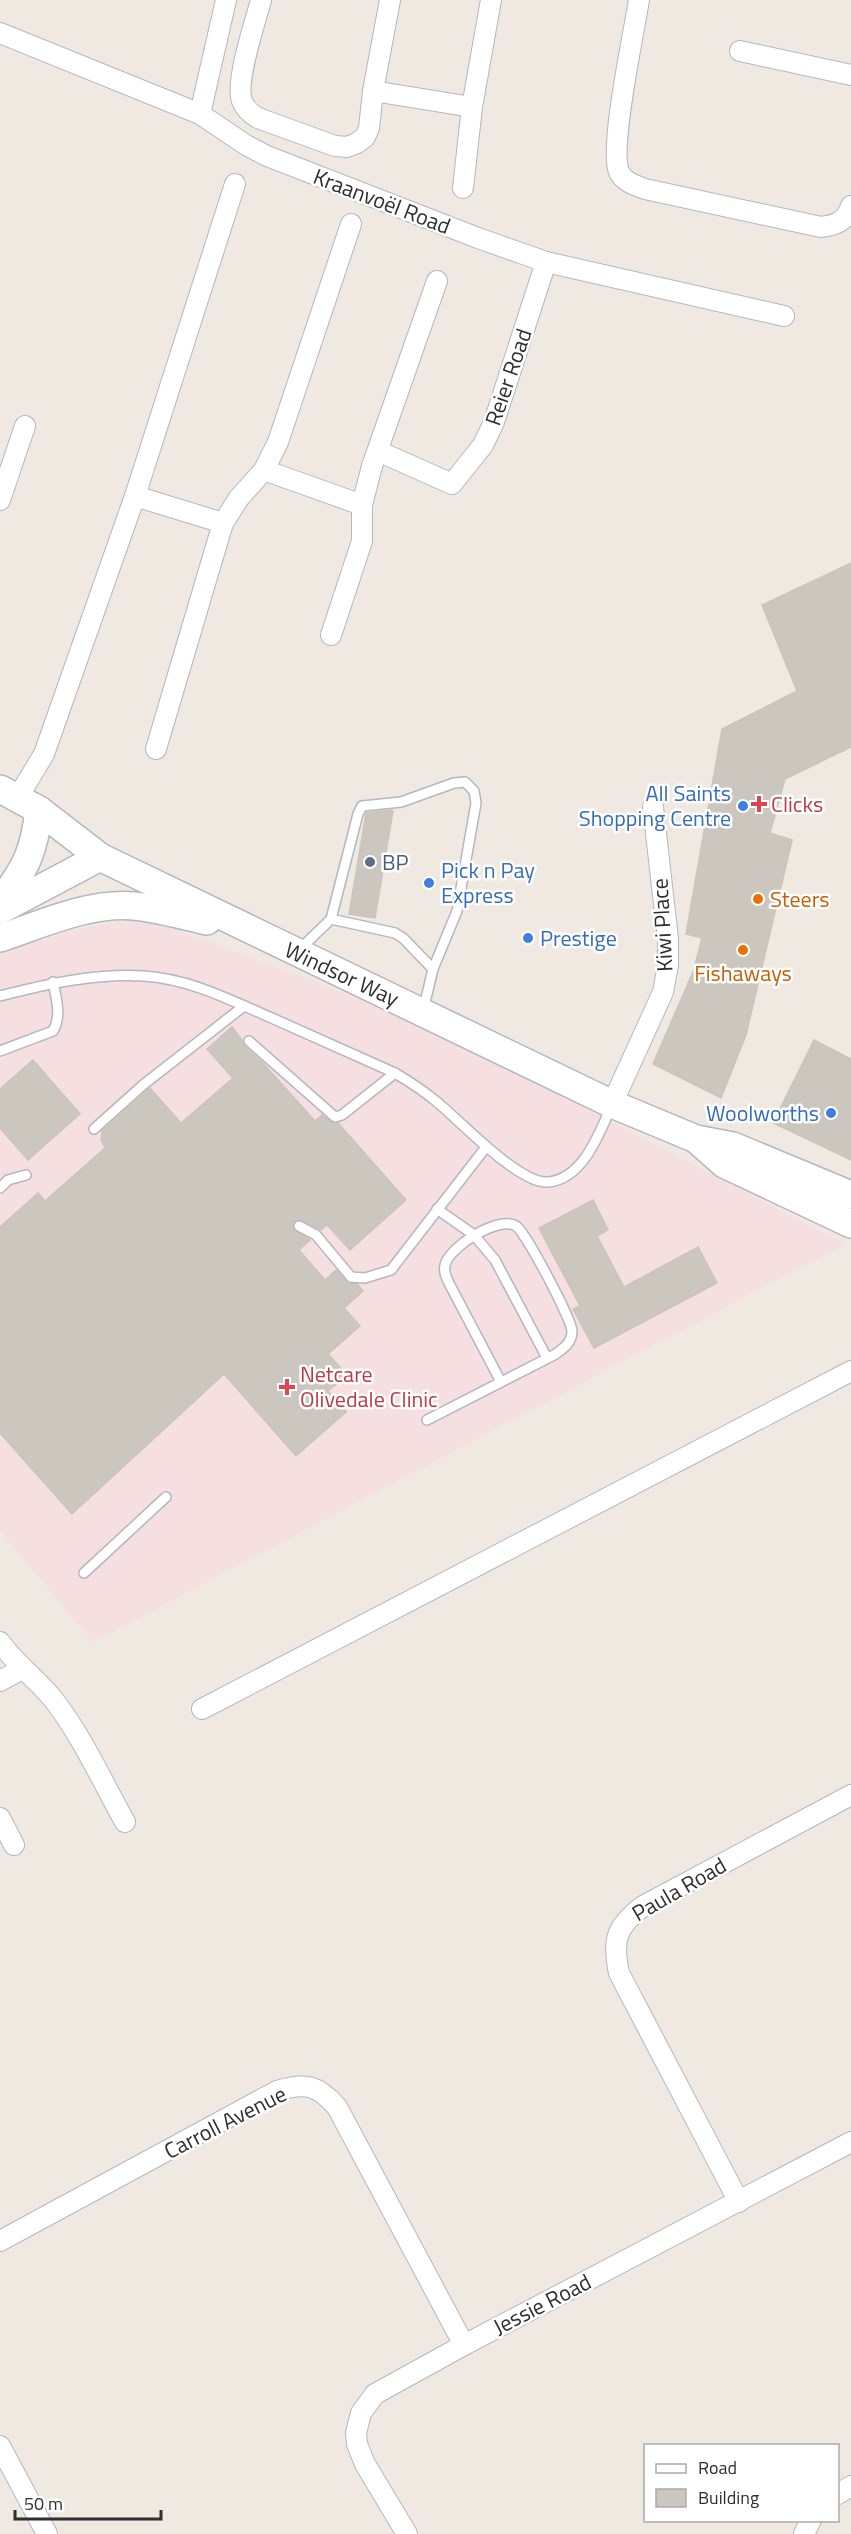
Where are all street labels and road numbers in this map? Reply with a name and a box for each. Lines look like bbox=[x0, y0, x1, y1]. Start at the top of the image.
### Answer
street label: Kraanvoël Road bbox=[308, 159, 456, 243]
street label: Reier Road bbox=[476, 324, 540, 430]
street label: Kiwi Place bbox=[643, 877, 681, 973]
street label: Windsor Way bbox=[279, 933, 405, 1016]
street label: Paula Road bbox=[625, 1848, 733, 1930]
street label: Carroll Avenue bbox=[158, 2077, 292, 2167]
street label: Jessie Road bbox=[487, 2265, 597, 2343]

